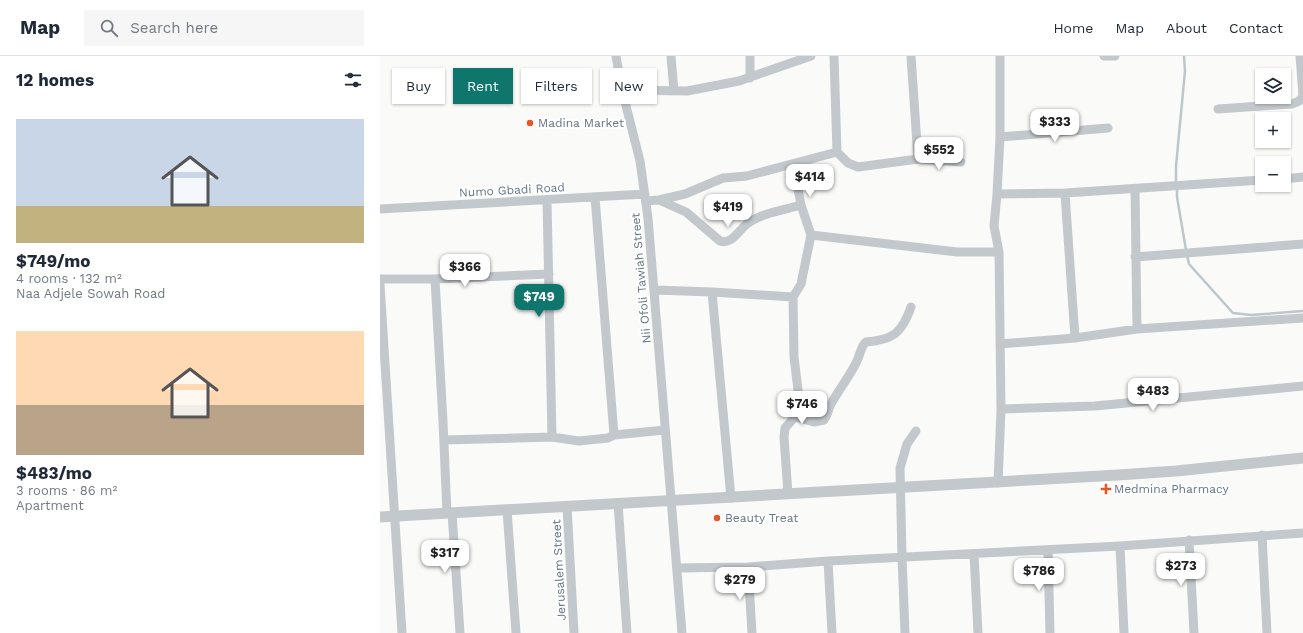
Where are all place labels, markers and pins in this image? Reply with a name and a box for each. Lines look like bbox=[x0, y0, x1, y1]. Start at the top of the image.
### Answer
pin: $333 bbox=[1031, 109, 1079, 143]
place label: Madina Market bbox=[538, 116, 624, 130]
marker: Madina Market bbox=[525, 118, 535, 128]
pin: $552 bbox=[915, 137, 963, 171]
pin: $414 bbox=[786, 164, 834, 198]
pin: $419 bbox=[704, 194, 752, 228]
pin: $366 bbox=[441, 254, 489, 288]
pin: $749 bbox=[515, 284, 563, 318]
pin: $483 bbox=[1129, 378, 1177, 412]
pin: $746 bbox=[778, 391, 826, 425]
place label: Medmina Pharmacy bbox=[1114, 482, 1229, 496]
marker: Medmina Pharmacy bbox=[1101, 484, 1111, 494]
place label: Beauty Treat bbox=[725, 511, 798, 525]
marker: Beauty Treat bbox=[712, 513, 722, 523]
pin: $317 bbox=[421, 540, 469, 574]
pin: $273 bbox=[1157, 553, 1205, 587]
pin: $786 bbox=[1015, 558, 1063, 592]
pin: $279 bbox=[716, 567, 764, 601]

